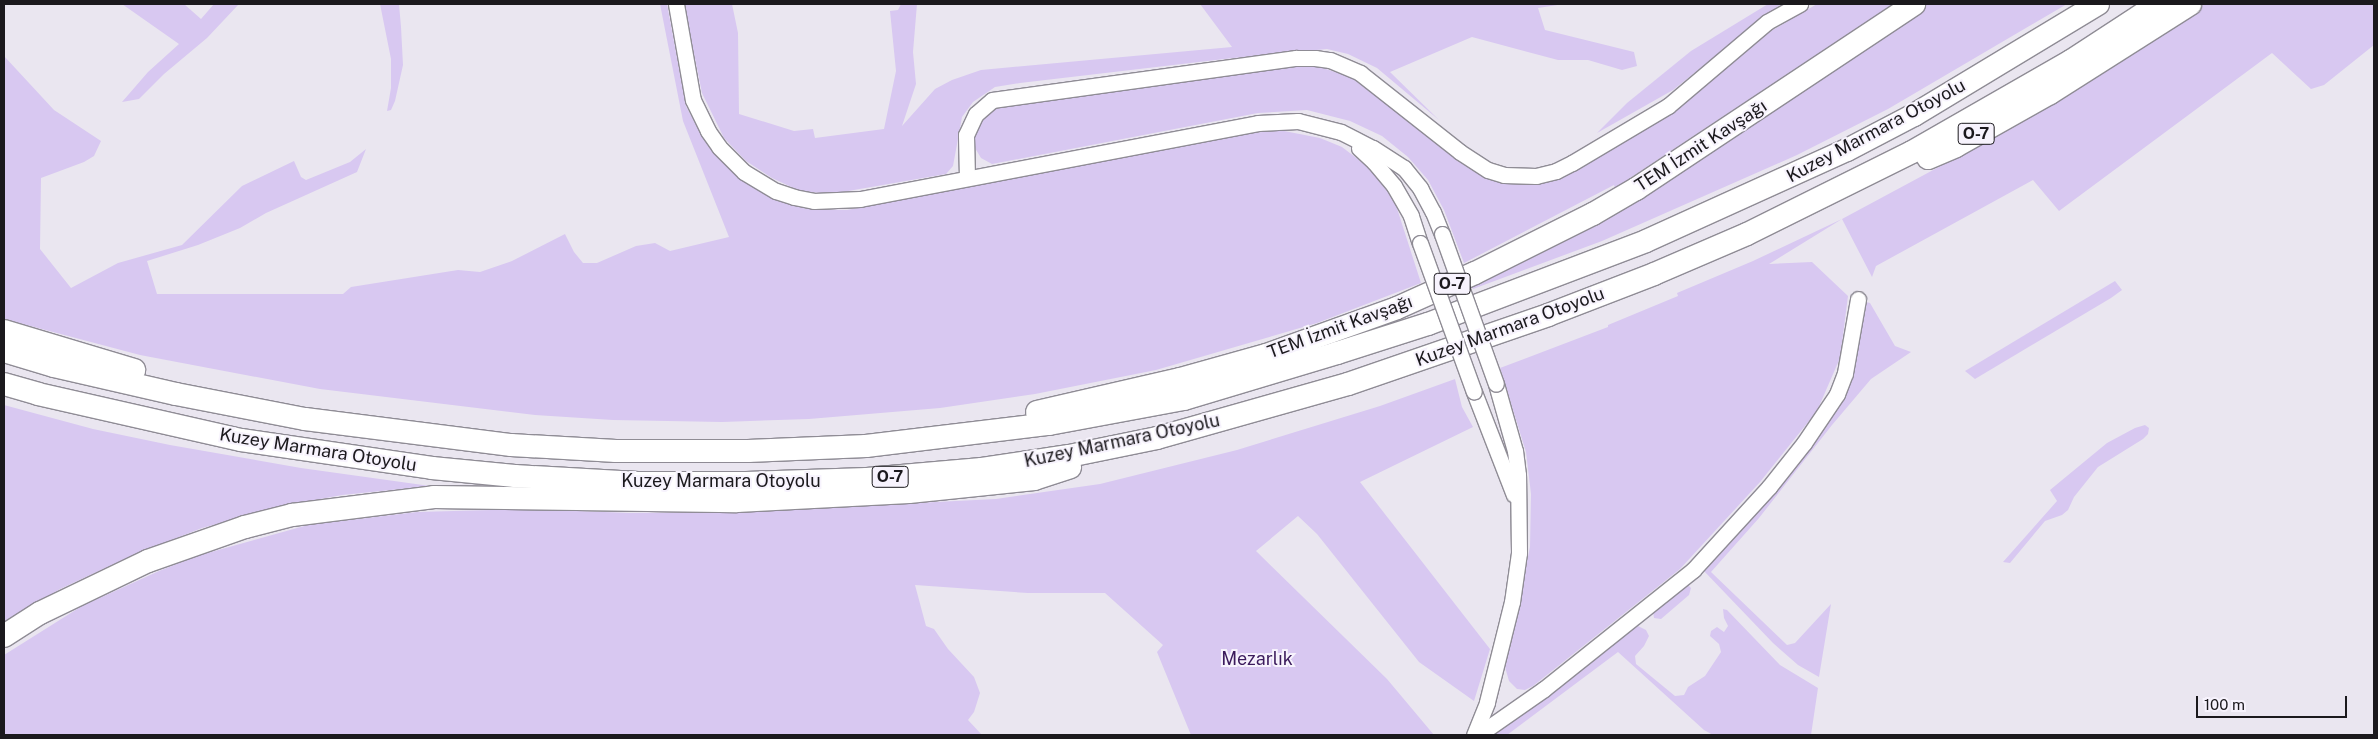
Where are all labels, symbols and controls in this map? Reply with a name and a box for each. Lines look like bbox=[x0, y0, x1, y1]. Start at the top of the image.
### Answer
street label: Kuzey Marmara Otoyolu bbox=[1783, 75, 1969, 187]
street label: TEM İzmit Kavşağı bbox=[1631, 95, 1771, 197]
road number: O-7 bbox=[1957, 120, 1995, 148]
road number: O-7 bbox=[1433, 270, 1471, 298]
street label: Kuzey Marmara Otoyolu bbox=[1413, 283, 1607, 371]
street label: TEM İzmit Kavşağı bbox=[1265, 291, 1415, 363]
street label: Kuzey Marmara Otoyolu bbox=[1022, 410, 1222, 472]
street label: Kuzey Marmara Otoyolu bbox=[218, 424, 418, 476]
road number: O-7 bbox=[871, 464, 909, 491]
street label: Kuzey Marmara Otoyolu bbox=[621, 470, 821, 492]
park label: Mezarlık bbox=[1221, 648, 1293, 670]
scale bar bbox=[2198, 686, 2349, 718]
text: 100 m bbox=[2204, 696, 2245, 713]

